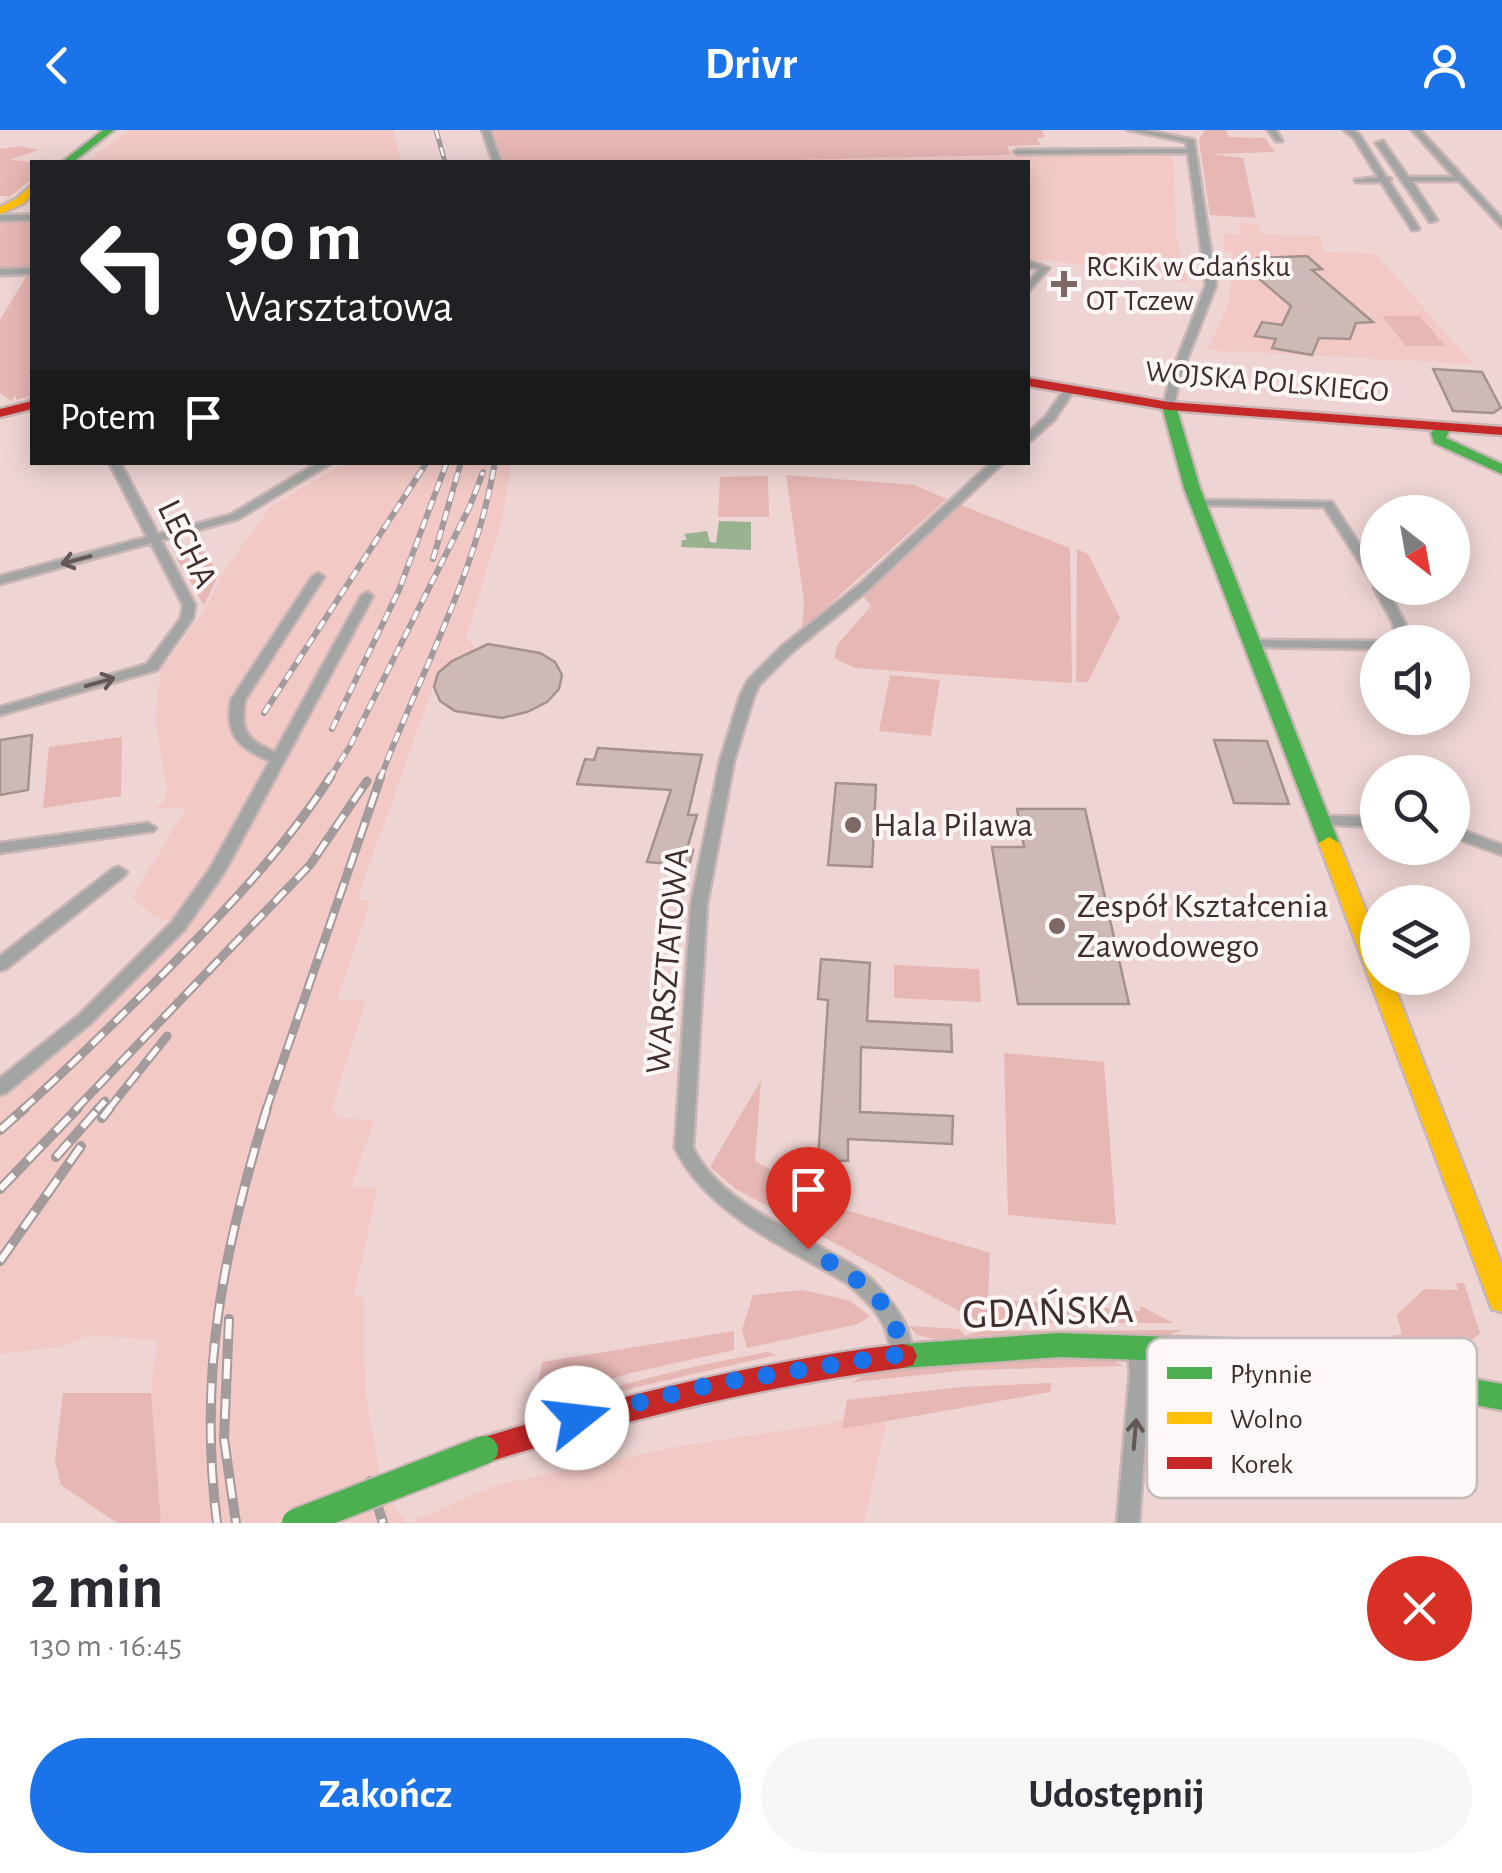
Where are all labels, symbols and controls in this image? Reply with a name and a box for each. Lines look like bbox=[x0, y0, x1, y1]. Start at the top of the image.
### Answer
icon: back bbox=[30, 38, 85, 93]
icon: person bbox=[1417, 38, 1472, 93]
text: Drivr bbox=[705, 42, 797, 87]
icon: left bbox=[60, 200, 190, 330]
text: 90 m bbox=[225, 203, 362, 273]
place label: RCKiK w Gdańsku OT Tczew bbox=[1086, 252, 1290, 316]
marker: RCKiK w Gdańsku OT Tczew bbox=[1051, 271, 1077, 297]
text: Warsztatowa bbox=[225, 285, 454, 330]
street label: WOJSKA POLSKIEGO bbox=[1144, 356, 1390, 408]
icon: arrive bbox=[176, 390, 231, 445]
text: Potem bbox=[60, 399, 156, 437]
street label: LECHA bbox=[151, 494, 223, 594]
north arrow bbox=[1360, 495, 1470, 605]
map controls bbox=[1360, 495, 1470, 995]
one-way arrow bbox=[61, 551, 92, 570]
button: sound bbox=[1360, 625, 1470, 735]
one-way arrow bbox=[84, 671, 116, 690]
button: search bbox=[1360, 755, 1470, 865]
place label: Hala Pilawa bbox=[873, 808, 1033, 843]
marker: Hala Pilawa bbox=[842, 814, 864, 836]
street label: WARSZTATOWA bbox=[641, 847, 695, 1075]
button: layers bbox=[1360, 885, 1470, 995]
place label: Zespół Kształcenia Zawodowego bbox=[1077, 889, 1329, 964]
marker: Zespół Kształcenia Zawodowego bbox=[1046, 915, 1068, 937]
pin bbox=[766, 1147, 851, 1250]
icon: arrive bbox=[781, 1162, 836, 1217]
street label: GDAŃSKA bbox=[961, 1284, 1135, 1336]
legend bbox=[1147, 1338, 1477, 1498]
text: Płynnie bbox=[1230, 1361, 1312, 1389]
position arrow bbox=[525, 1366, 629, 1470]
text: Wolno bbox=[1230, 1406, 1303, 1434]
one-way arrow bbox=[1126, 1419, 1145, 1451]
text: Korek bbox=[1230, 1451, 1293, 1479]
button: close bbox=[1367, 1556, 1472, 1661]
text: 2 min bbox=[30, 1559, 163, 1619]
text: 130 m · 16:45 bbox=[30, 1630, 182, 1662]
button: Zakończ bbox=[30, 1738, 741, 1853]
button: Udostępnij bbox=[761, 1738, 1472, 1853]

